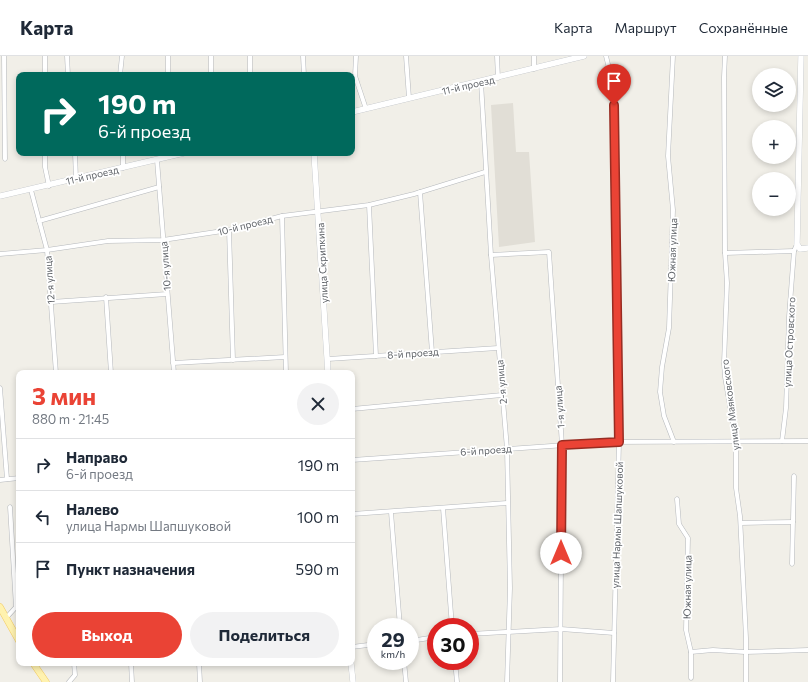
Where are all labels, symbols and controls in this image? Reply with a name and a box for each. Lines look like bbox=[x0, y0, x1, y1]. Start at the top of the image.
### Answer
text: Карта bbox=[20, 16, 73, 39]
text: Карта bbox=[554, 19, 592, 36]
text: Маршрут bbox=[614, 19, 677, 36]
text: Сохранённые bbox=[699, 19, 788, 36]
pin bbox=[597, 64, 631, 105]
map controls bbox=[752, 68, 796, 216]
button: layers bbox=[752, 68, 796, 112]
icon: arrive bbox=[603, 70, 625, 92]
street label: 11-й проезд bbox=[440, 73, 496, 97]
text: 190 m bbox=[98, 86, 176, 120]
icon: right bbox=[32, 88, 84, 140]
text: 6-й проезд bbox=[98, 120, 191, 142]
button: + bbox=[752, 120, 796, 164]
street label: 11-й проезд bbox=[64, 163, 120, 187]
button: − bbox=[752, 172, 796, 216]
street label: 10-й проезд bbox=[216, 212, 274, 238]
street label: Южная улица bbox=[665, 218, 679, 282]
street label: улица Скрипкина bbox=[314, 222, 330, 304]
street label: 10-я улица bbox=[157, 241, 173, 291]
street label: 12-я улица bbox=[41, 255, 57, 305]
street label: улица Островского bbox=[781, 296, 797, 388]
street label: 8-й проезд bbox=[387, 345, 439, 361]
street label: 2-я улица bbox=[493, 359, 509, 405]
street label: улица Маяковского bbox=[718, 359, 742, 451]
text: 3 мин bbox=[32, 381, 96, 410]
button: close bbox=[297, 383, 339, 425]
street label: 1-я улица bbox=[552, 385, 566, 429]
text: 880 m · 21:45 bbox=[32, 411, 109, 427]
street label: 6-й проезд bbox=[460, 442, 512, 458]
text: Направо bbox=[66, 448, 128, 466]
icon: right bbox=[32, 454, 54, 476]
text: 190 m bbox=[298, 456, 339, 474]
street label: улица Нармы Шапшуковой bbox=[609, 461, 625, 589]
text: 6-й проезд bbox=[66, 466, 133, 482]
text: Налево bbox=[66, 500, 119, 518]
icon: left bbox=[32, 506, 54, 528]
text: 100 m bbox=[297, 508, 339, 526]
text: улица Нармы Шапшуковой bbox=[66, 518, 231, 534]
position arrow bbox=[540, 532, 582, 574]
street label: Южная улица bbox=[680, 555, 694, 619]
icon: arrive bbox=[32, 558, 54, 580]
text: Пункт назначения bbox=[66, 560, 195, 578]
text: 590 m bbox=[296, 560, 339, 578]
button: Выход bbox=[32, 612, 182, 658]
button: Поделиться bbox=[190, 612, 339, 658]
speed limit sign: 30 bbox=[427, 618, 479, 670]
text: 29 bbox=[381, 627, 405, 651]
text: km/h bbox=[381, 648, 405, 660]

